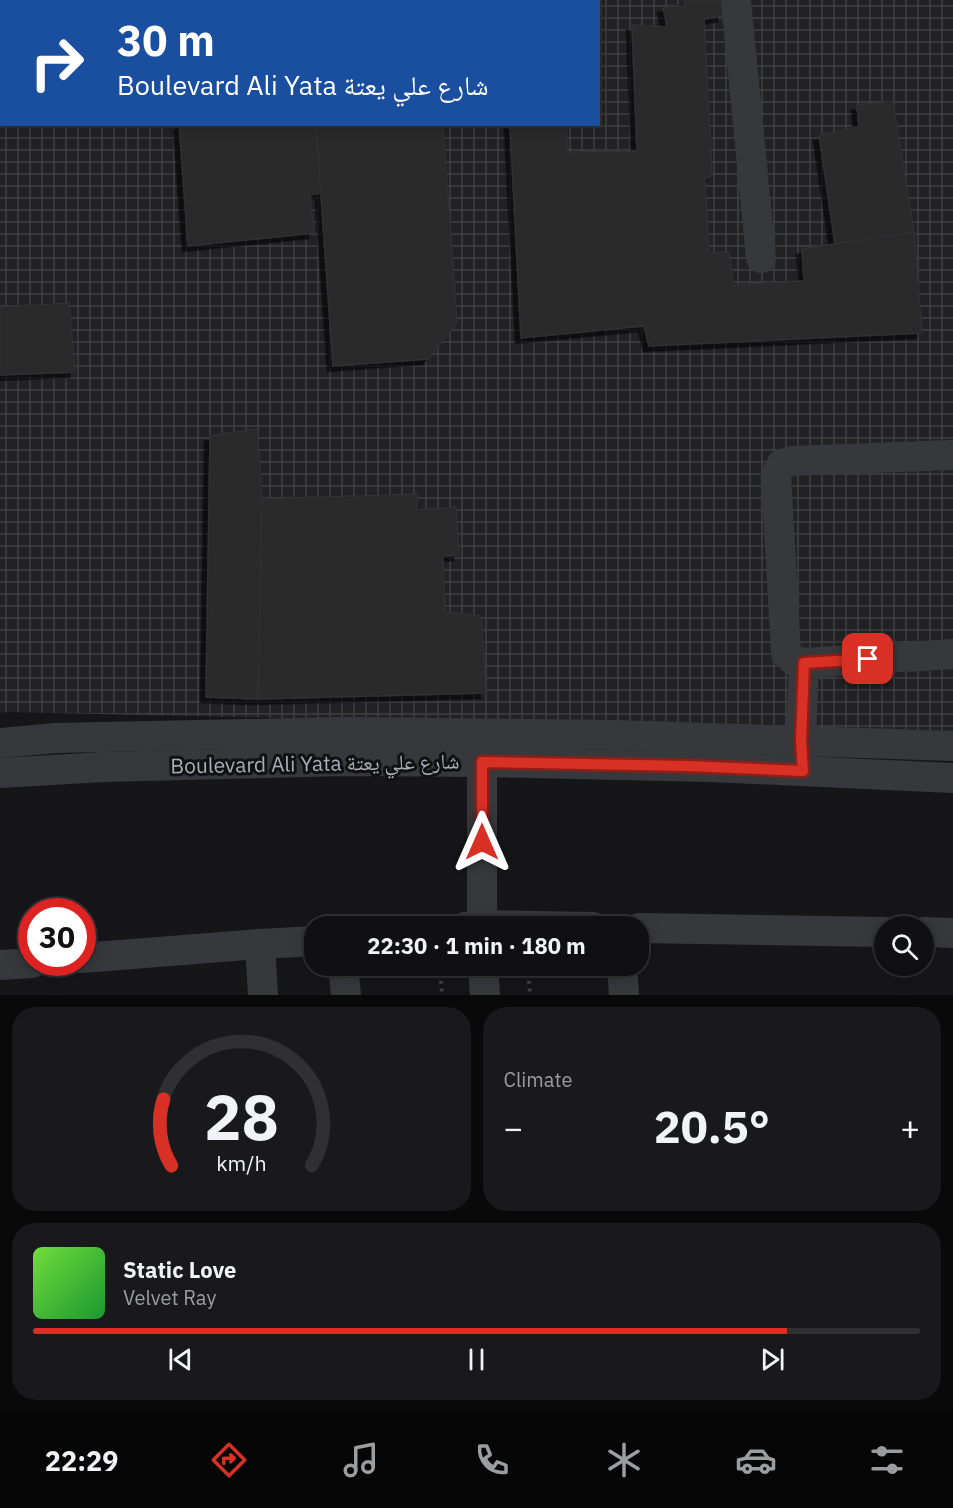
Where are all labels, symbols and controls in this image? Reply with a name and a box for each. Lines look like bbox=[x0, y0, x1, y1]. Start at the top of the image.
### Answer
text: 30 m bbox=[117, 13, 215, 68]
icon: right bbox=[18, 24, 96, 102]
text: Boulevard Ali Yata شارع علي يعتة bbox=[117, 67, 489, 102]
pin bbox=[842, 633, 893, 684]
icon: arrive bbox=[851, 642, 884, 675]
street label: Boulevard Ali Yata شارع علي يعتة bbox=[170, 746, 460, 783]
position arrow bbox=[450, 810, 514, 874]
speed limit sign: 30 bbox=[18, 898, 96, 976]
map controls bbox=[874, 916, 934, 976]
button: search bbox=[874, 916, 934, 976]
text: 22:30 · 1 min · 180 m bbox=[367, 931, 586, 960]
text: Climate bbox=[504, 1066, 572, 1093]
text: 28 bbox=[204, 1076, 279, 1157]
text: 20.5° bbox=[654, 1097, 770, 1155]
text: − bbox=[504, 1106, 523, 1149]
text: + bbox=[900, 1106, 920, 1149]
text: km/h bbox=[216, 1149, 266, 1177]
text: Static Love bbox=[123, 1255, 236, 1284]
text: Velvet Ray bbox=[123, 1284, 216, 1311]
icon: previous bbox=[164, 1343, 197, 1376]
icon: pause bbox=[460, 1343, 493, 1376]
icon: next bbox=[756, 1343, 789, 1376]
icon: directions bbox=[208, 1439, 250, 1481]
icon: music bbox=[340, 1439, 382, 1481]
icon: phone bbox=[471, 1439, 513, 1481]
icon: climate bbox=[603, 1439, 645, 1481]
icon: car bbox=[735, 1439, 777, 1481]
icon: filters bbox=[866, 1439, 908, 1481]
text: 22:29 bbox=[45, 1443, 119, 1478]

